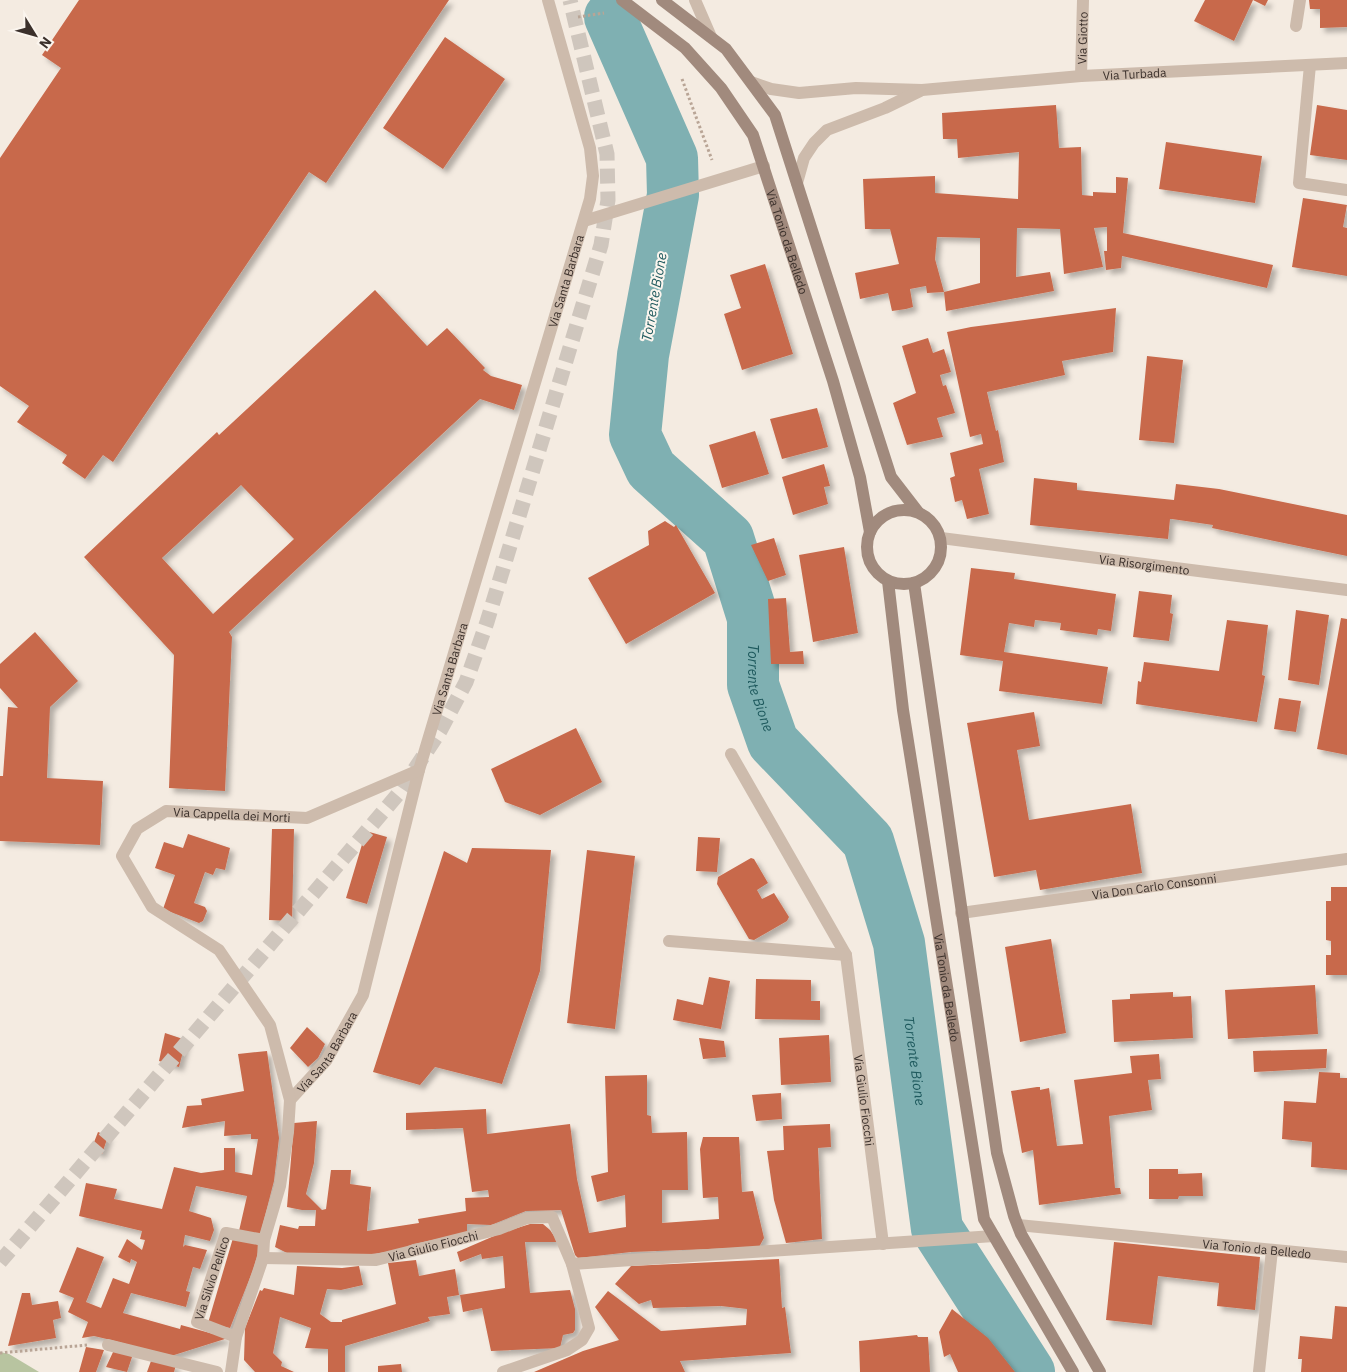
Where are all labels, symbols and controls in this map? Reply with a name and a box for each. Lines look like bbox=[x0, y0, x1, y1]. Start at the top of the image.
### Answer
north arrow bbox=[10, 10, 60, 60]
street label: Via Giotto bbox=[1074, 11, 1090, 65]
text: N bbox=[35, 33, 56, 52]
street label: Via Turbada bbox=[1102, 64, 1167, 82]
street label: Via Tonio da Belledo bbox=[764, 187, 812, 296]
street label: Via Santa Barbara bbox=[544, 232, 587, 329]
water label: Torrente Bione bbox=[637, 251, 671, 343]
street label: Via Risorgimento bbox=[1098, 551, 1191, 577]
street label: Via Santa Barbara bbox=[428, 620, 470, 717]
water label: Torrente Bione bbox=[744, 644, 778, 734]
street label: Via Cappella dei Morti bbox=[173, 804, 291, 825]
street label: Via Don Carlo Consonni bbox=[1091, 870, 1217, 902]
street label: Via Tonio da Belledo bbox=[931, 932, 963, 1043]
street label: Via Santa Barbara bbox=[293, 1008, 360, 1096]
water label: Torrente Bione bbox=[900, 1015, 929, 1107]
street label: Via Giulio Fiocchi bbox=[851, 1054, 878, 1147]
street label: Via Giulio Fiocchi bbox=[387, 1227, 480, 1264]
street label: Via Silvio Pellico bbox=[191, 1234, 232, 1322]
street label: Via Tonio da Belledo bbox=[1202, 1235, 1312, 1261]

